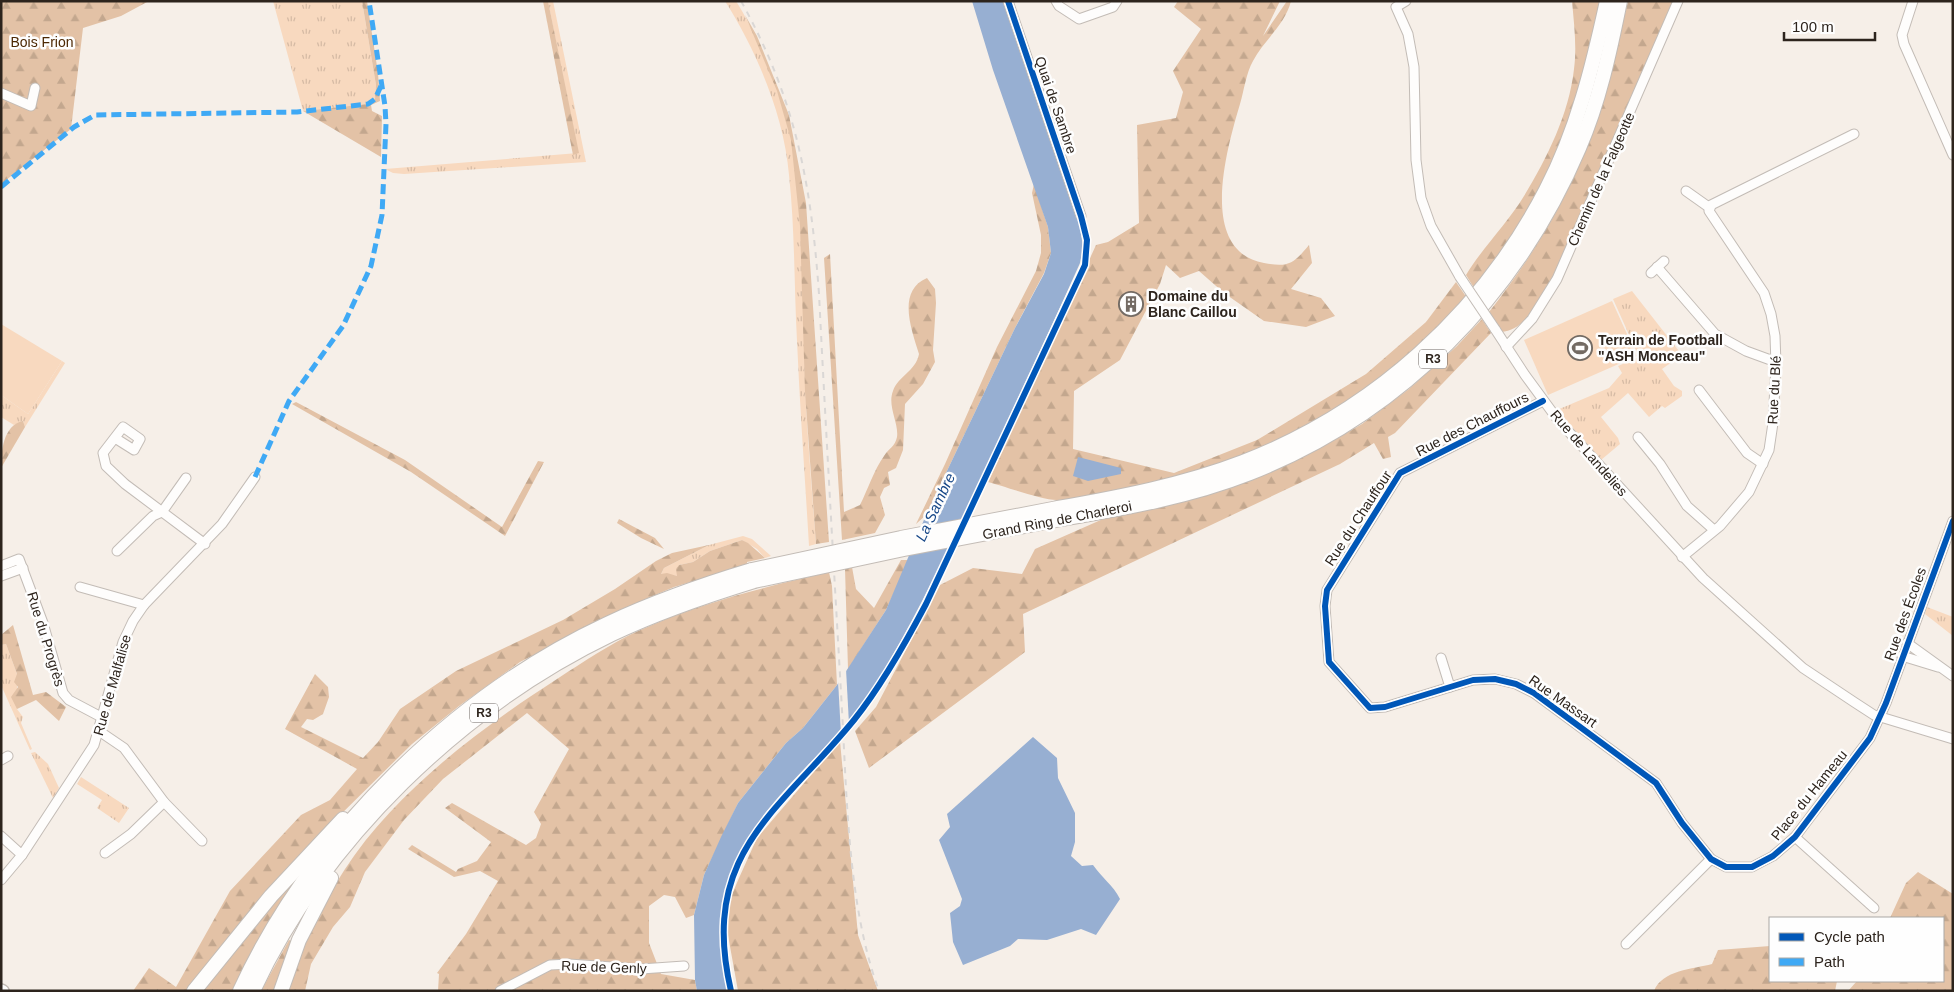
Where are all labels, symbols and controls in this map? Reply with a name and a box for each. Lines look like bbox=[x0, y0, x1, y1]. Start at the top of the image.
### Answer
scale bar bbox=[1784, 10, 1875, 42]
text: 100 m bbox=[1792, 18, 1834, 35]
park label: Bois Frion bbox=[10, 34, 74, 50]
street label: Quai de Sambre bbox=[1032, 54, 1080, 156]
street label: Chemin de la Falgeotte bbox=[1564, 109, 1638, 248]
place label: Domaine du Blanc Caillou bbox=[1148, 288, 1237, 320]
building icon: Domaine du Blanc Caillou bbox=[1118, 291, 1144, 317]
place label: Terrain de Football "ASH Monceau" bbox=[1598, 332, 1723, 364]
sports icon: Terrain de Football "ASH Monceau" bbox=[1567, 335, 1593, 361]
road number: R3 bbox=[1419, 349, 1447, 368]
street label: Rue du Blé bbox=[1764, 355, 1784, 425]
street label: Rue des Chauffours bbox=[1413, 389, 1531, 459]
street label: Rue de Landelies bbox=[1547, 407, 1631, 499]
street label: Rue du Chauffour bbox=[1321, 467, 1395, 569]
water label: La Sambre bbox=[912, 470, 958, 544]
street label: Grand Ring de Charleroi bbox=[981, 498, 1133, 542]
street label: Rue des Écoles bbox=[1881, 565, 1929, 663]
street label: Rue du Progrès bbox=[24, 590, 68, 688]
street label: Rue de Malfalise bbox=[90, 632, 134, 737]
street label: Rue Massart bbox=[1526, 672, 1600, 730]
road number: R3 bbox=[470, 704, 498, 722]
street label: Place du Hameau bbox=[1768, 747, 1850, 843]
legend bbox=[1769, 917, 1944, 982]
text: Cycle path bbox=[1814, 928, 1885, 945]
text: Path bbox=[1814, 953, 1845, 970]
street label: Rue de Genly bbox=[561, 958, 647, 976]

